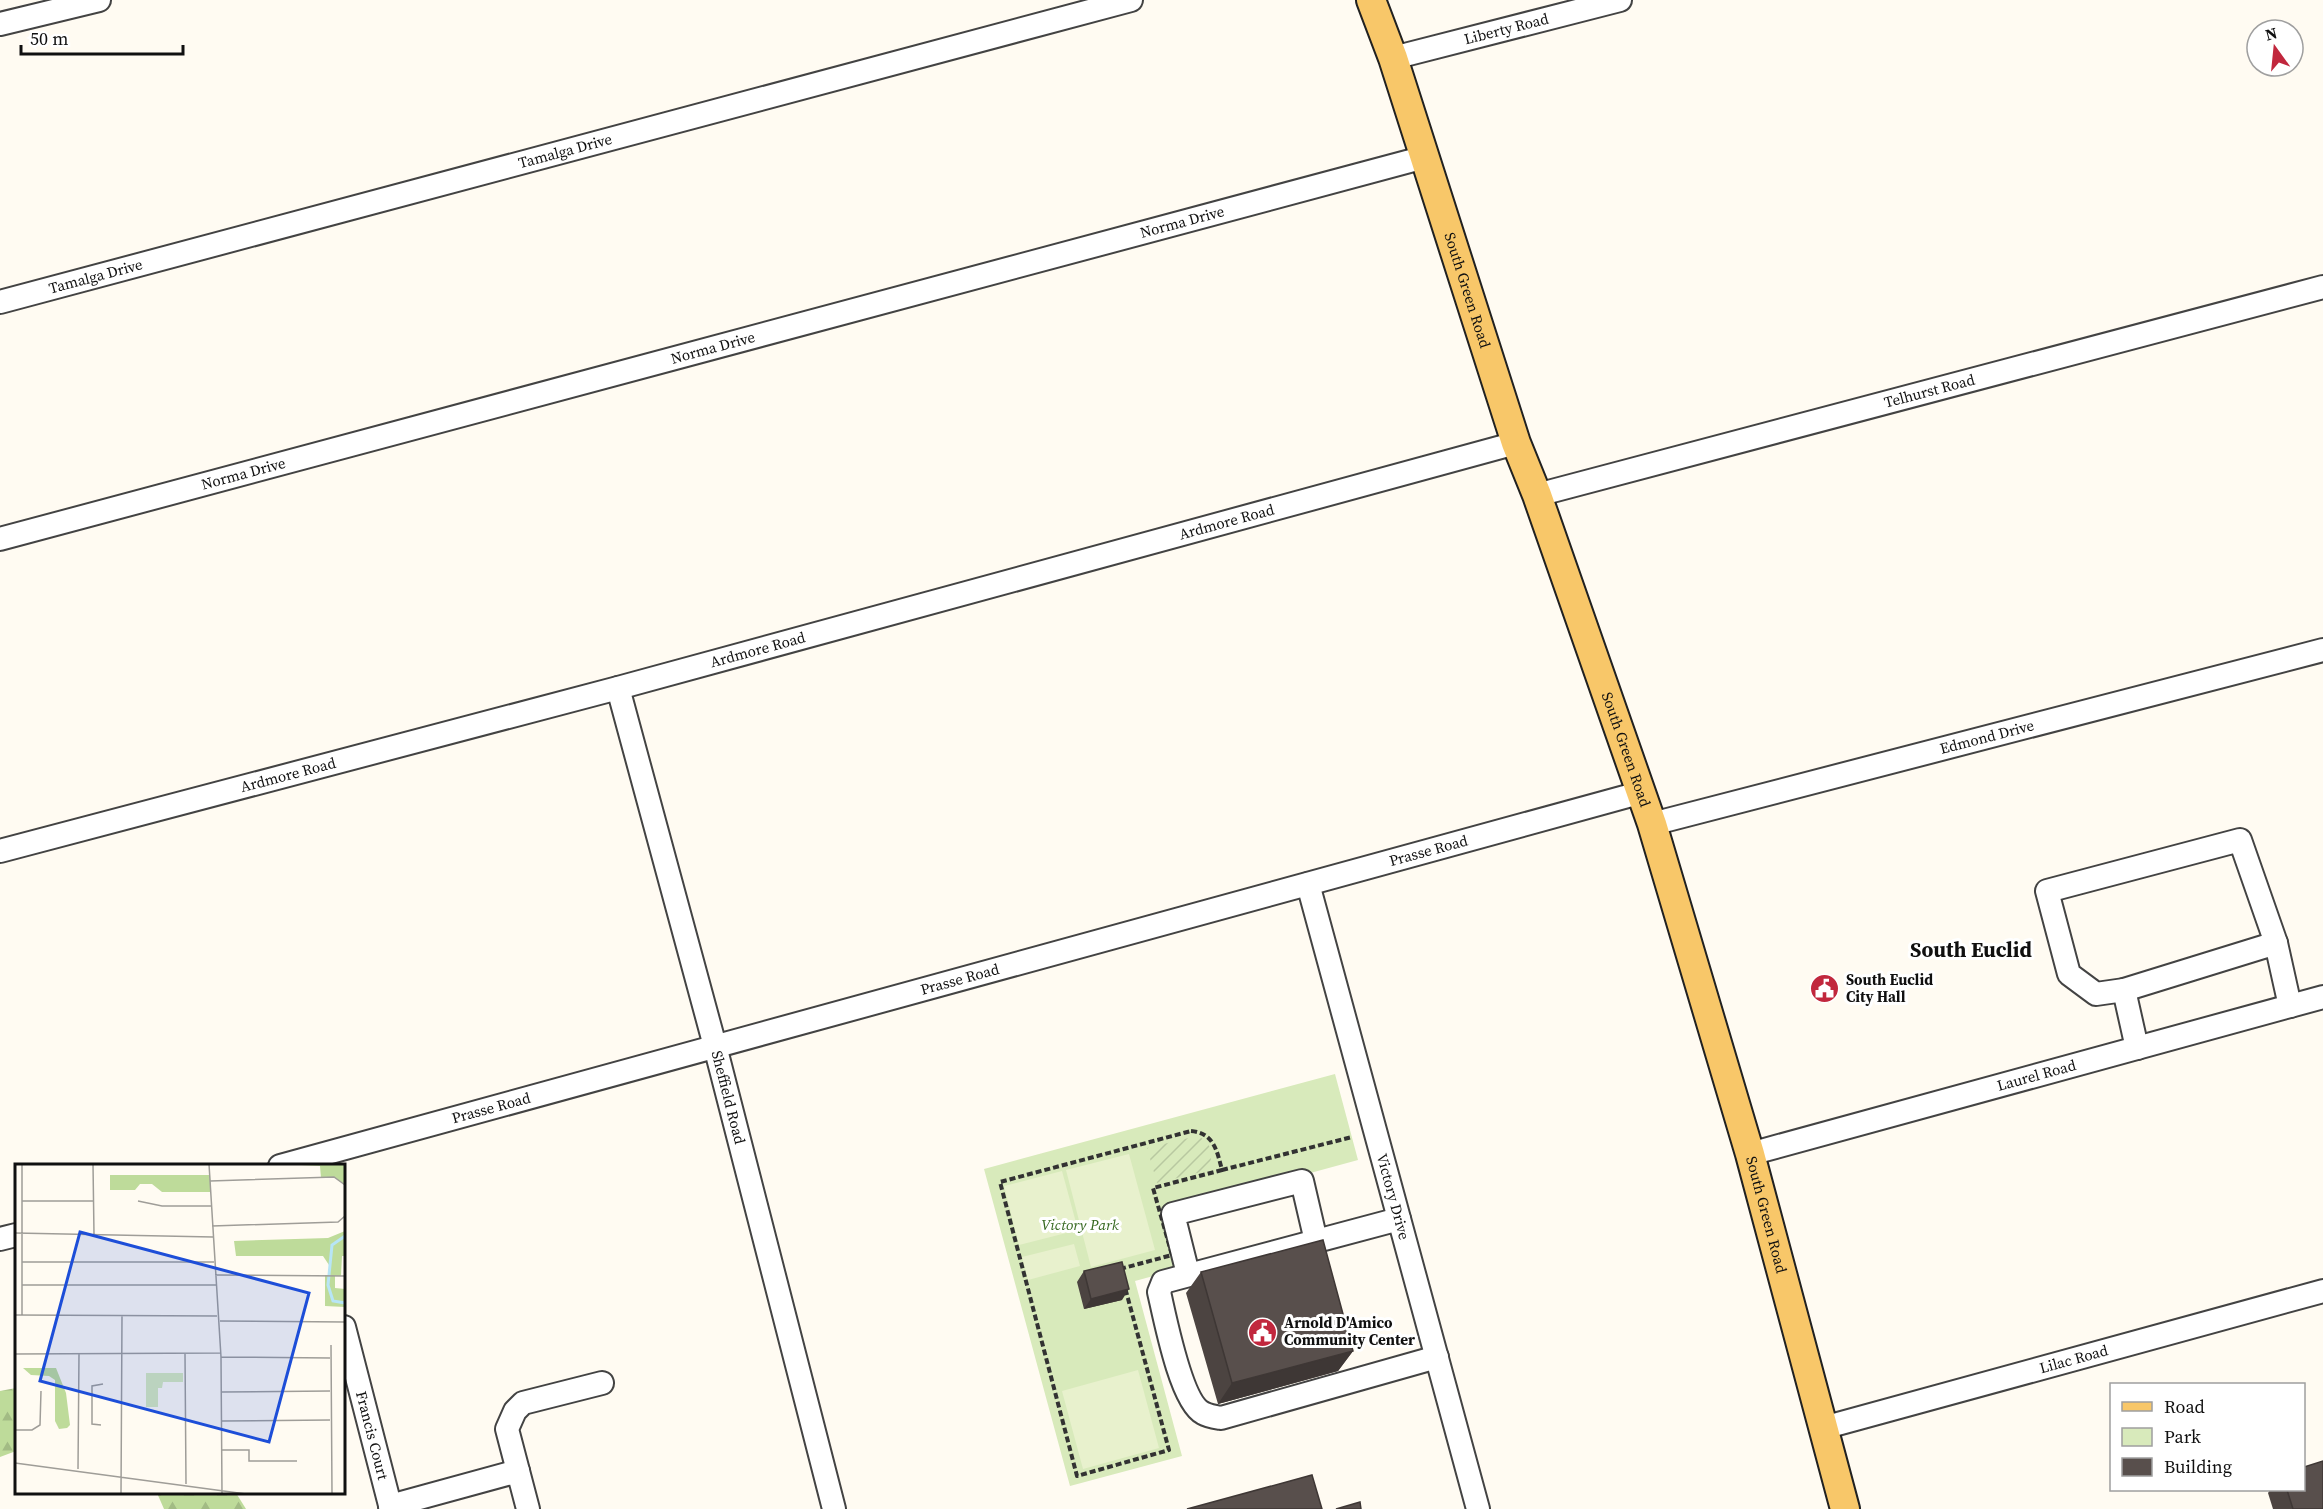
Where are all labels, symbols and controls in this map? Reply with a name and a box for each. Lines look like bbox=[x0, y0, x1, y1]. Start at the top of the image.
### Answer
street label: Liberty Road bbox=[1462, 8, 1551, 49]
scale bar bbox=[21, 18, 183, 56]
north arrow bbox=[2245, 18, 2305, 78]
text: N bbox=[2263, 21, 2280, 46]
text: 50 m bbox=[30, 26, 68, 51]
street label: Tamalga Drive bbox=[516, 128, 615, 173]
street label: Norma Drive bbox=[1138, 200, 1227, 243]
street label: South Green Road bbox=[1439, 230, 1496, 351]
street label: Tamalga Drive bbox=[46, 253, 145, 299]
street label: Norma Drive bbox=[668, 326, 757, 369]
street label: Telhurst Road bbox=[1882, 368, 1977, 413]
street label: Norma Drive bbox=[199, 452, 288, 495]
street label: Ardmore Road bbox=[1177, 498, 1277, 544]
street label: Ardmore Road bbox=[708, 626, 808, 672]
street label: South Green Road bbox=[1597, 689, 1656, 810]
street label: Edmond Drive bbox=[1937, 714, 2037, 759]
street label: Ardmore Road bbox=[238, 752, 338, 797]
street label: Prasse Road bbox=[1387, 829, 1471, 871]
district label: South Euclid bbox=[1910, 935, 2032, 964]
street label: Prasse Road bbox=[918, 958, 1002, 1000]
place label: South Euclid City Hall bbox=[1846, 969, 1933, 1007]
public building icon: South Euclid City Hall bbox=[1809, 973, 1841, 1005]
street label: Sheffield Road bbox=[707, 1048, 751, 1147]
street label: Laurel Road bbox=[1994, 1054, 2079, 1096]
street label: Prasse Road bbox=[449, 1087, 533, 1128]
street label: Victory Drive bbox=[1372, 1151, 1415, 1242]
street label: South Green Road bbox=[1741, 1154, 1793, 1276]
inset map bbox=[15, 1164, 345, 1494]
park label: Victory Park bbox=[1041, 1214, 1120, 1235]
place label: Arnold D'Amico Community Center bbox=[1284, 1312, 1415, 1350]
public building icon: Arnold D'Amico Community Center bbox=[1247, 1316, 1279, 1348]
street label: Lilac Road bbox=[2037, 1339, 2111, 1378]
legend bbox=[2110, 1383, 2305, 1491]
street label: Francis Court bbox=[351, 1389, 394, 1482]
text: Road bbox=[2164, 1394, 2205, 1419]
text: Park bbox=[2164, 1424, 2201, 1449]
text: Building bbox=[2164, 1454, 2232, 1479]

